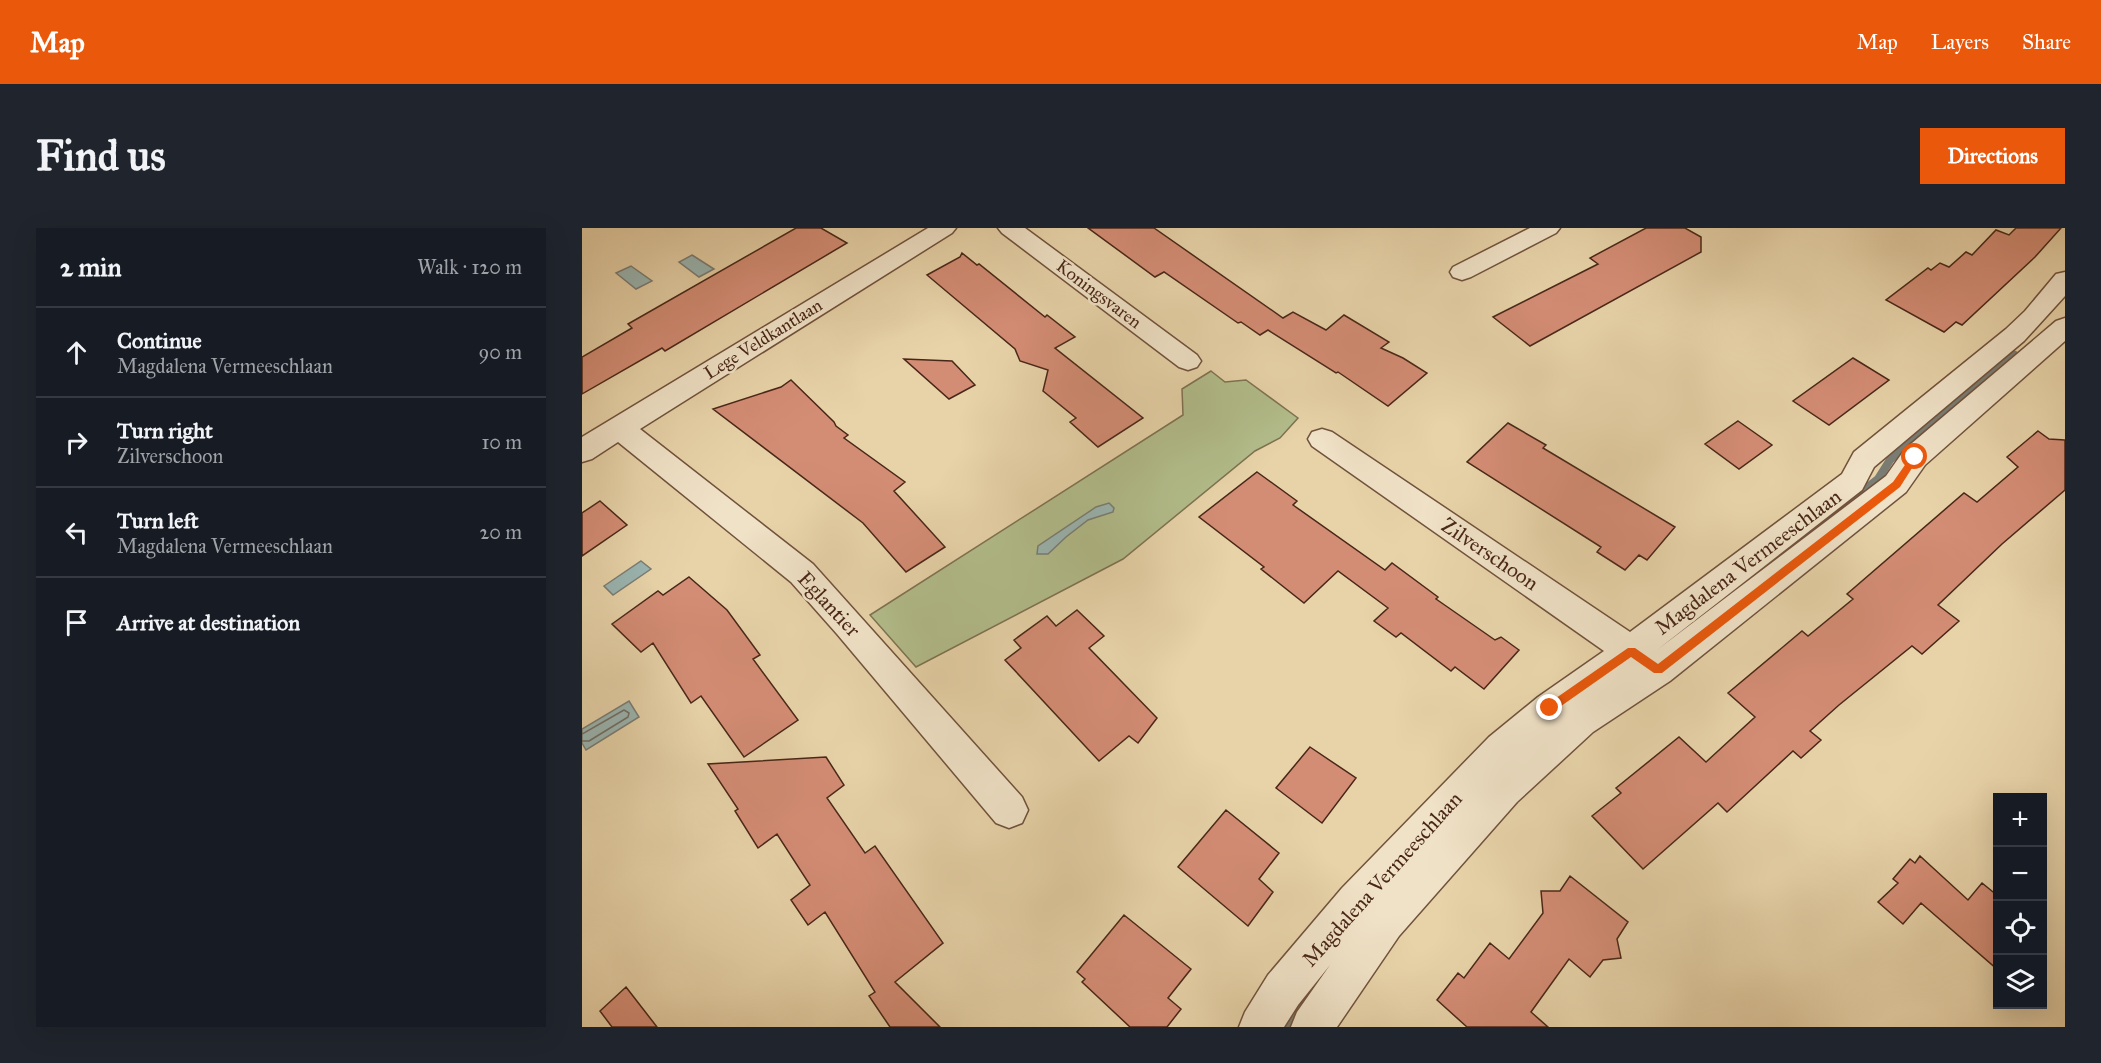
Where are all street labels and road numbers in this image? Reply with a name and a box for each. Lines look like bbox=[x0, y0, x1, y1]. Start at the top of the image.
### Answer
street label: Koningsvaren bbox=[1051, 255, 1146, 334]
street label: Lege Veldkantlaan bbox=[700, 294, 827, 385]
street label: Magdalena Vermeeschlaan bbox=[1650, 483, 1846, 641]
street label: Zilverschoon bbox=[1436, 512, 1544, 596]
street label: Eglantier bbox=[792, 566, 866, 642]
street label: Magdalena Vermeeschlaan bbox=[1297, 786, 1467, 972]

